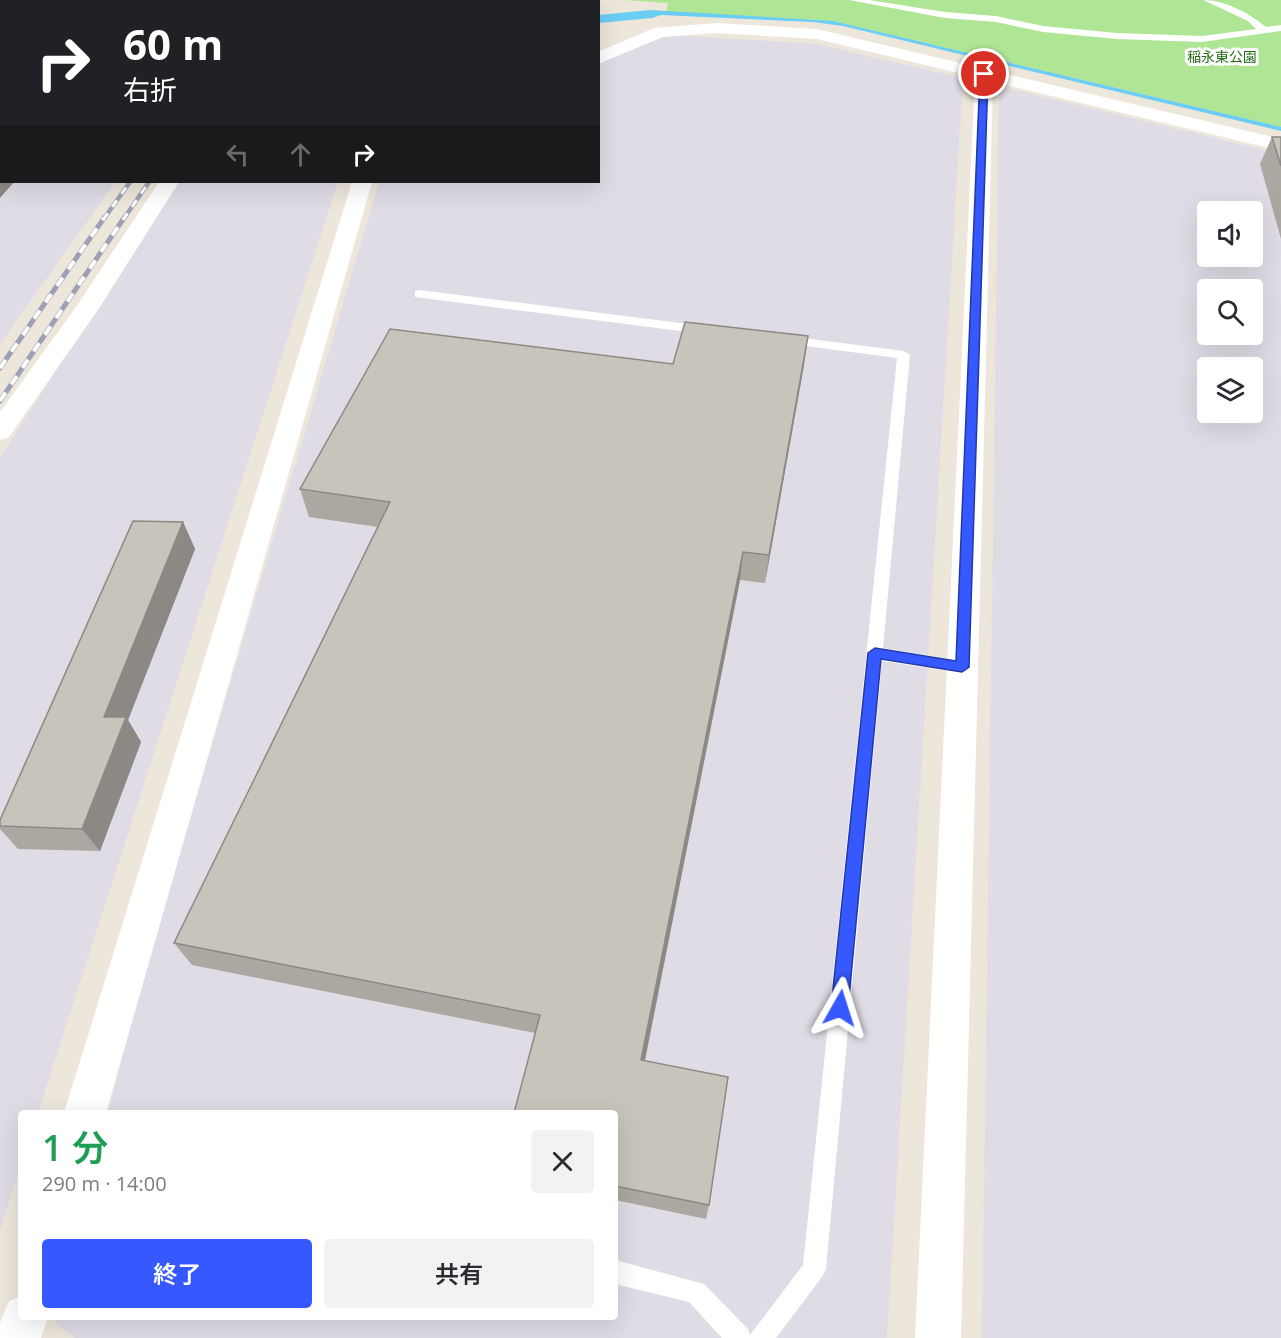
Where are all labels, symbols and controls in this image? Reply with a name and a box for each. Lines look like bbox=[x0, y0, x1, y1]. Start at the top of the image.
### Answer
text: 60 m bbox=[123, 15, 223, 72]
icon: right bbox=[24, 24, 102, 102]
park label: 稲永東公園 bbox=[1187, 47, 1257, 66]
pin bbox=[958, 48, 1009, 99]
icon: arrive bbox=[967, 57, 1000, 90]
text: 右折 bbox=[123, 71, 177, 108]
icon: left bbox=[221, 138, 254, 171]
icon: ahead bbox=[284, 138, 317, 171]
icon: right bbox=[347, 138, 380, 171]
map controls bbox=[1197, 201, 1263, 423]
button: sound bbox=[1197, 201, 1263, 267]
button: search bbox=[1197, 279, 1263, 345]
button: layers bbox=[1197, 357, 1263, 423]
position arrow bbox=[808, 976, 872, 1040]
text: 1 分 bbox=[42, 1123, 108, 1172]
button: close bbox=[531, 1130, 594, 1193]
text: 290 m · 14:00 bbox=[42, 1170, 167, 1197]
button: 終了 bbox=[42, 1239, 312, 1308]
button: 共有 bbox=[324, 1239, 594, 1308]

